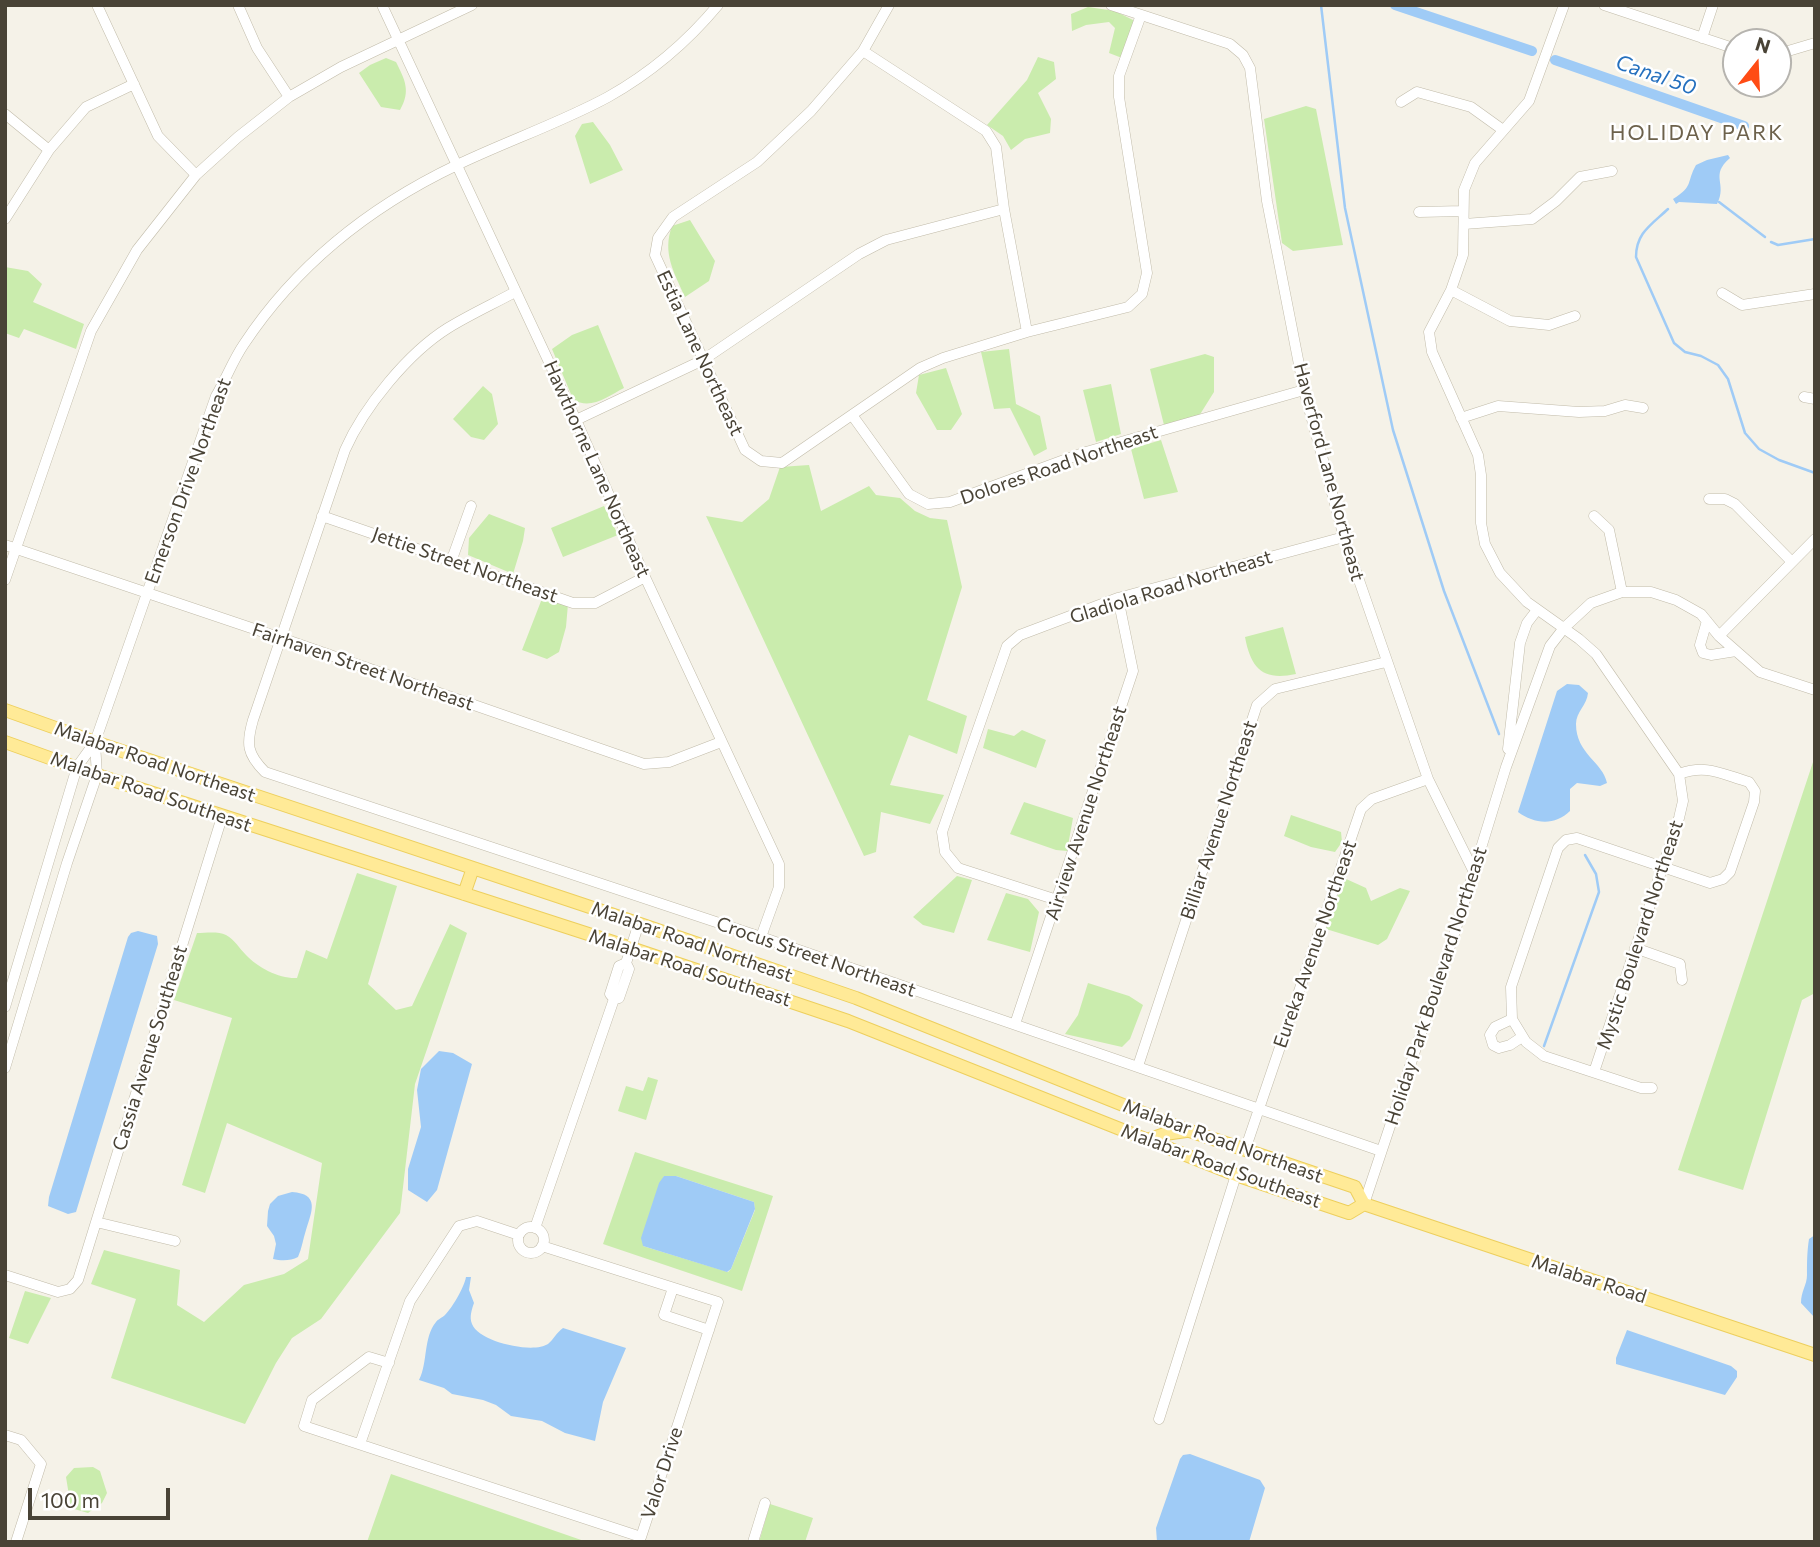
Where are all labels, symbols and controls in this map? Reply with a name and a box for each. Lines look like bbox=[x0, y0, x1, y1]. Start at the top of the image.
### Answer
north arrow bbox=[1722, 28, 1792, 98]
text: N bbox=[1753, 31, 1773, 58]
water label: Canal 50 bbox=[1612, 49, 1700, 101]
district label: HOLIDAY PARK bbox=[1611, 120, 1783, 146]
street label: Estia Lane Northeast bbox=[652, 267, 748, 439]
street label: Hawthorne Lane Northeast bbox=[539, 357, 655, 581]
street label: Haverford Lane Northeast bbox=[1289, 360, 1369, 584]
street label: Emerson Drive Northeast bbox=[140, 375, 236, 587]
street label: Dolores Road Northeast bbox=[957, 420, 1161, 510]
street label: Jettie Street Northeast bbox=[369, 522, 561, 608]
street label: Gladiola Road Northeast bbox=[1067, 545, 1275, 629]
street label: Fairhaven Street Northeast bbox=[249, 618, 477, 716]
street label: Airview Avenue Northeast bbox=[1041, 703, 1131, 923]
street label: Malabar Road Northeast bbox=[51, 717, 259, 807]
street label: Billiar Avenue Northeast bbox=[1176, 718, 1262, 922]
street label: Malabar Road Southeast bbox=[47, 747, 255, 837]
street label: Mystic Boulevard Northeast bbox=[1592, 817, 1688, 1053]
street label: Eureka Avenue Northeast bbox=[1269, 837, 1361, 1051]
street label: Holiday Park Boulevard Northeast bbox=[1380, 844, 1492, 1128]
street label: Malabar Road Northeast bbox=[588, 897, 796, 987]
street label: Crocus Street Northeast bbox=[713, 912, 919, 1002]
street label: Malabar Road Southeast bbox=[586, 925, 794, 1011]
street label: Cassia Avenue Southeast bbox=[108, 942, 192, 1154]
street label: Malabar Road Northeast bbox=[1120, 1094, 1326, 1188]
street label: Malabar Road Southeast bbox=[1118, 1119, 1324, 1213]
street label: Malabar Road bbox=[1529, 1250, 1649, 1308]
street label: Valor Drive bbox=[636, 1424, 688, 1522]
scale bar bbox=[32, 1474, 173, 1518]
text: 100 m bbox=[41, 1487, 100, 1512]

